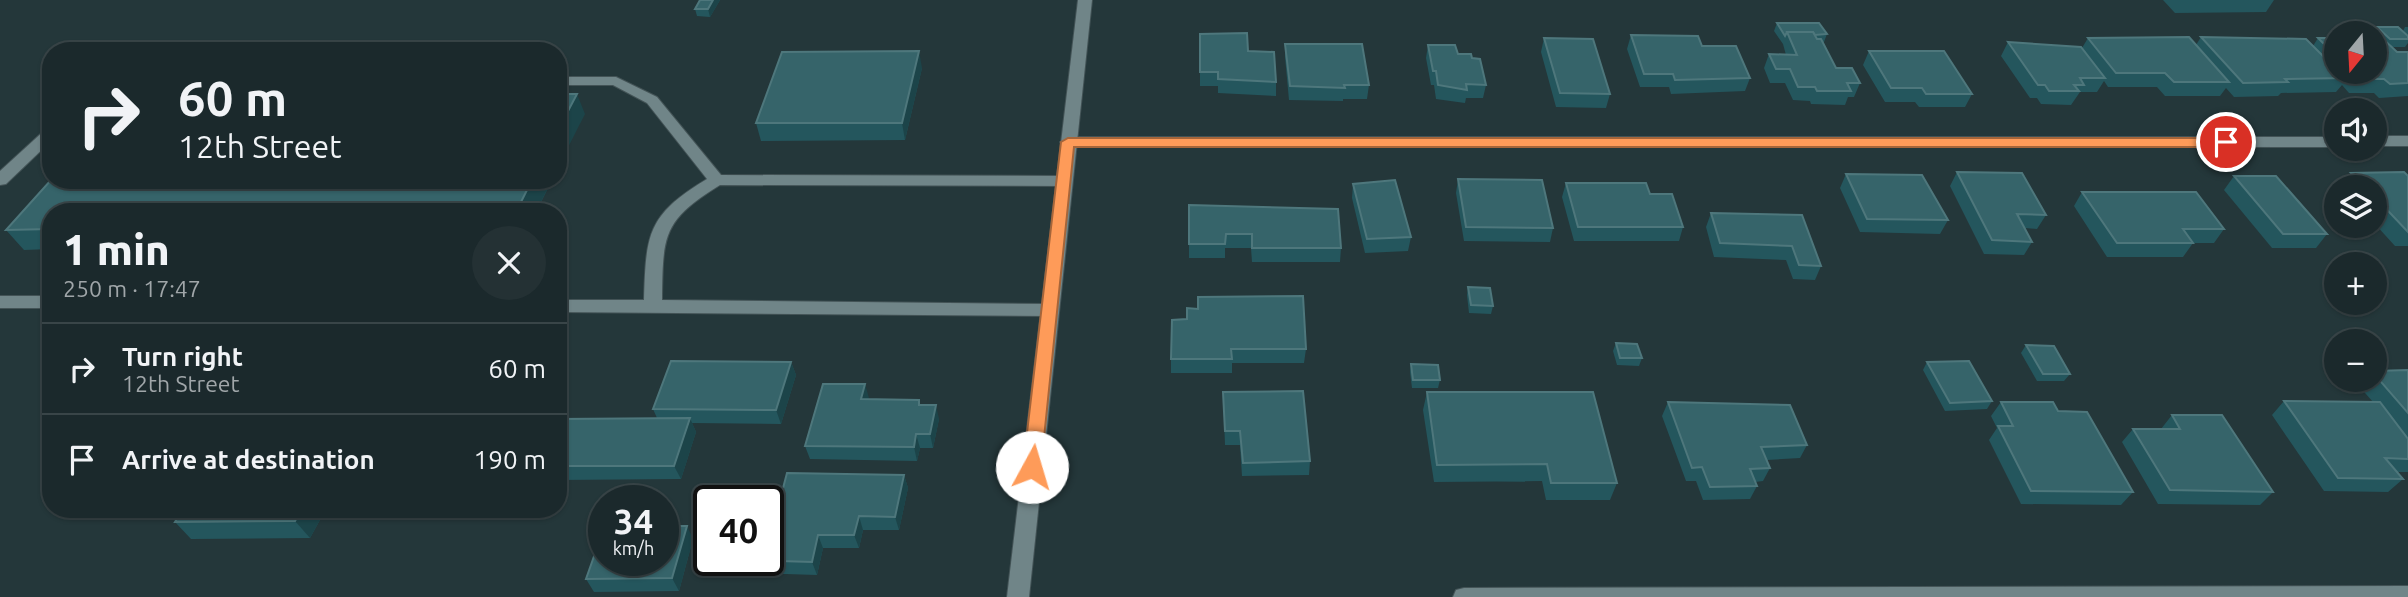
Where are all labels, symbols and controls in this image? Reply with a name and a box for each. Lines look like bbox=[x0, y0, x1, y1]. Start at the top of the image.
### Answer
north arrow bbox=[2324, 21, 2387, 84]
map controls bbox=[2324, 21, 2387, 392]
icon: right bbox=[63, 70, 154, 161]
text: 60 m bbox=[178, 70, 287, 125]
button: sound bbox=[2324, 98, 2387, 161]
pin bbox=[2196, 112, 2256, 172]
icon: arrive bbox=[2207, 123, 2245, 161]
text: 12th Street bbox=[178, 128, 342, 164]
button: layers bbox=[2324, 175, 2387, 238]
text: 1 min bbox=[63, 226, 170, 273]
button: close bbox=[472, 226, 546, 300]
button: + bbox=[2324, 252, 2387, 315]
text: 250 m · 17:47 bbox=[63, 276, 201, 301]
button: − bbox=[2324, 329, 2387, 392]
text: Turn right bbox=[122, 342, 243, 371]
icon: right bbox=[63, 350, 101, 388]
text: 60 m bbox=[488, 354, 546, 383]
text: 12th Street bbox=[122, 371, 240, 396]
position arrow bbox=[995, 430, 1069, 504]
icon: arrive bbox=[63, 441, 101, 479]
text: Arrive at destination bbox=[122, 445, 375, 474]
text: 190 m bbox=[474, 445, 546, 474]
speed limit sign: 40 bbox=[693, 485, 784, 576]
text: 34 bbox=[614, 501, 653, 541]
text: km/h bbox=[613, 538, 654, 558]

